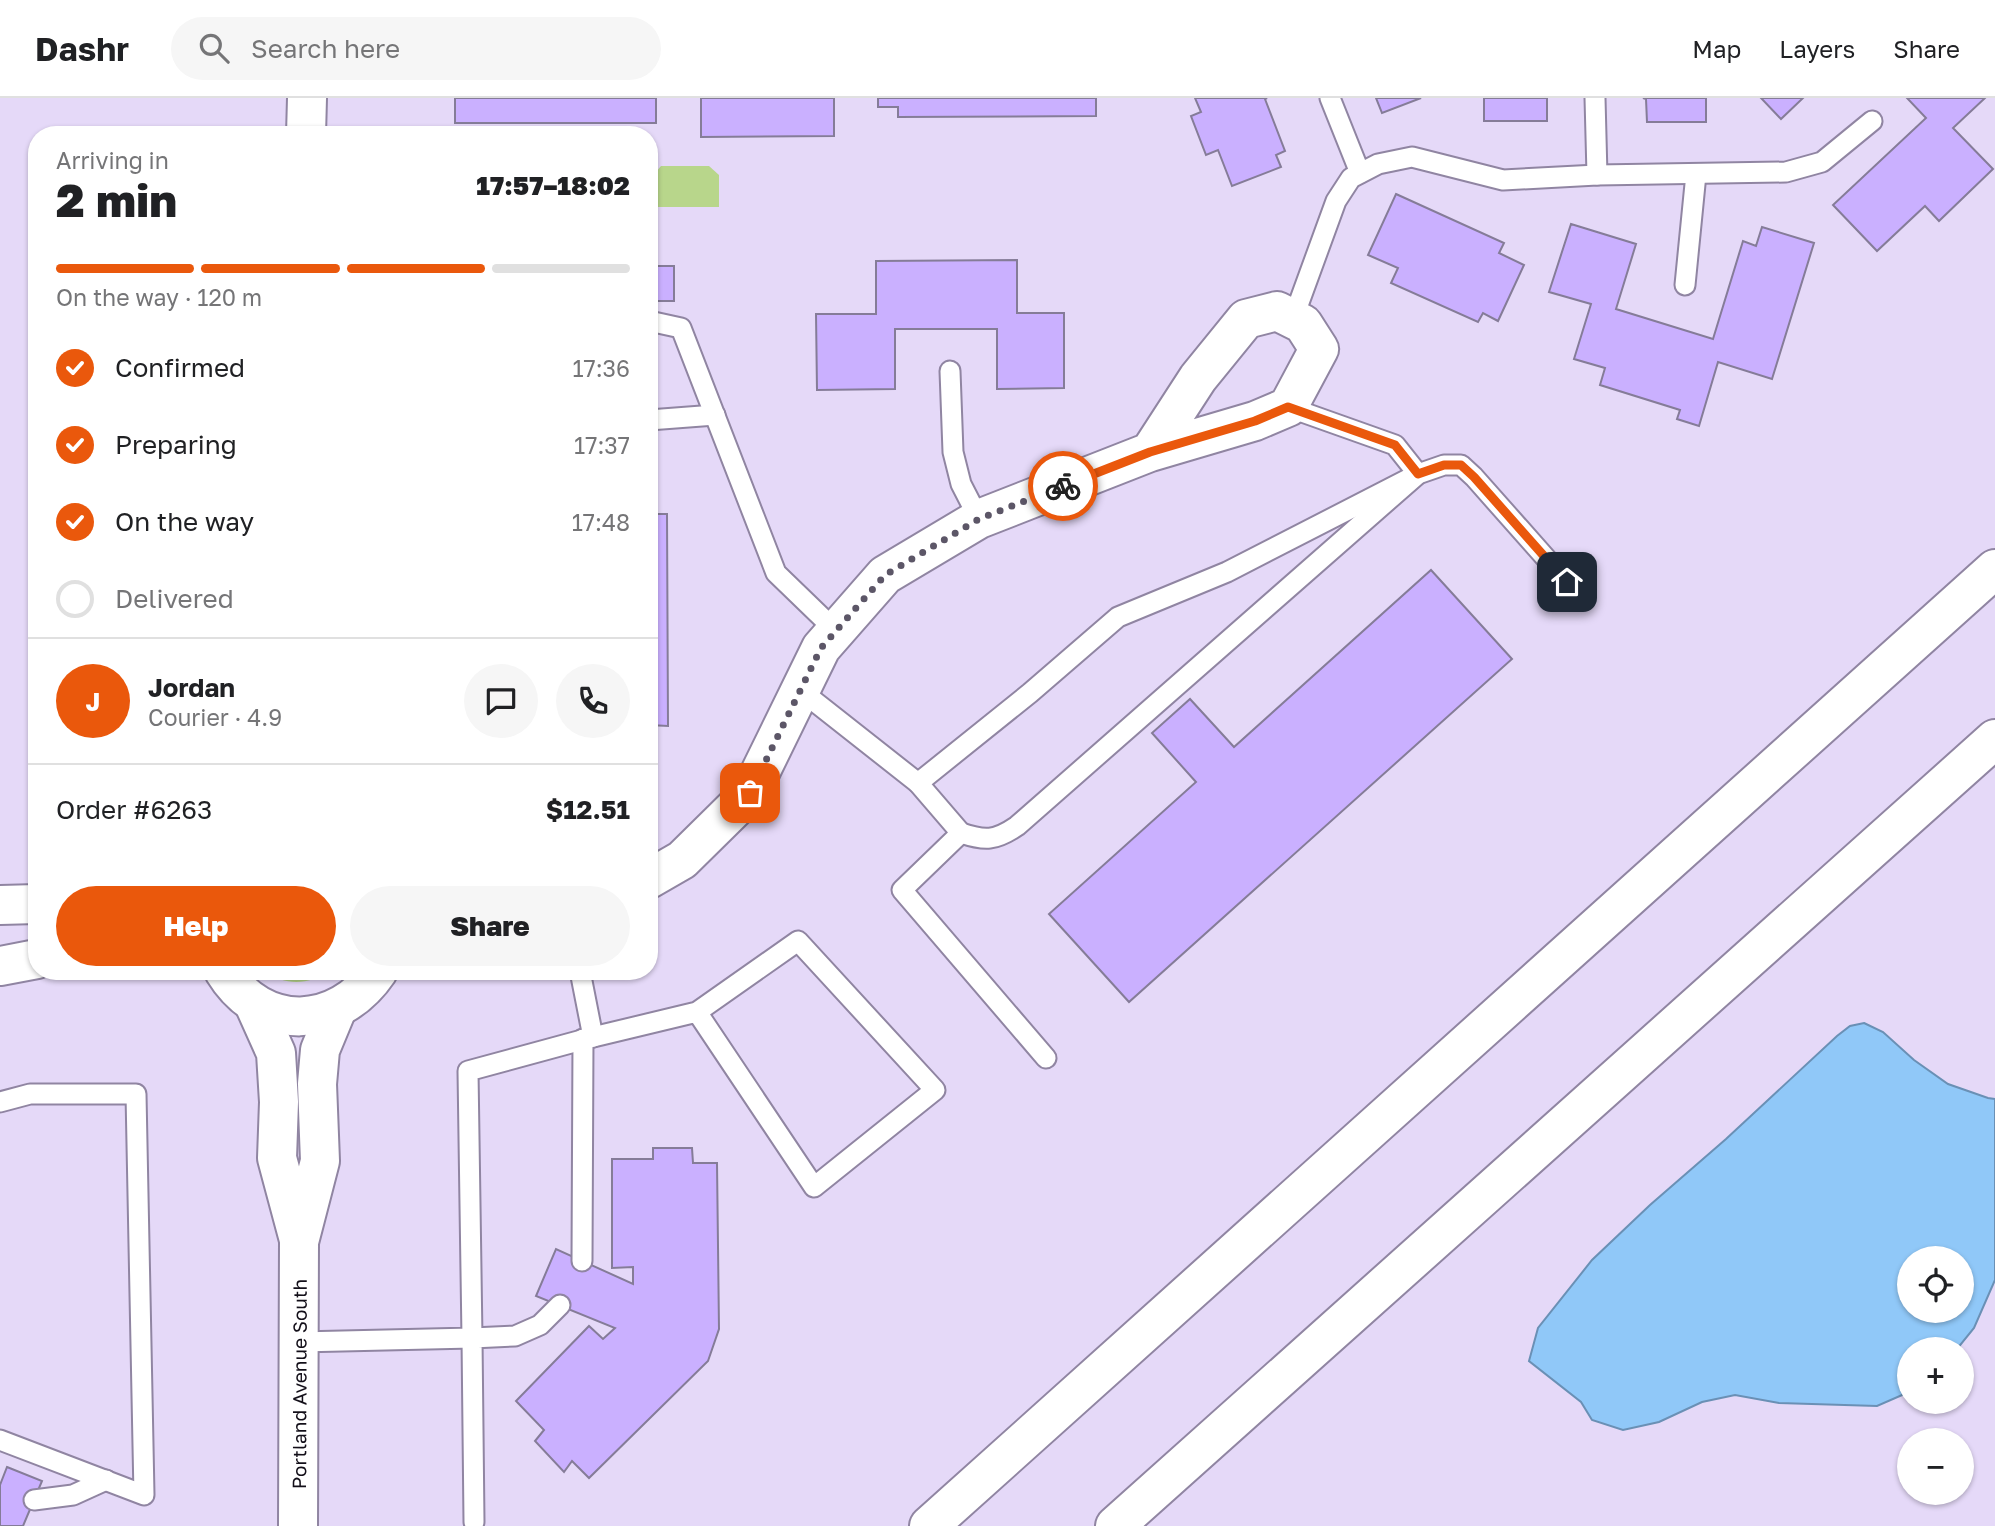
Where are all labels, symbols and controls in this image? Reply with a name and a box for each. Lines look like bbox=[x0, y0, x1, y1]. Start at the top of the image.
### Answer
search box bbox=[171, 17, 661, 80]
text: Dashr bbox=[35, 29, 129, 68]
icon: search bbox=[195, 29, 233, 67]
text: Search here bbox=[251, 33, 400, 64]
text: Map bbox=[1692, 34, 1741, 63]
text: Layers bbox=[1779, 34, 1855, 63]
text: Share bbox=[1893, 34, 1960, 63]
text: Arriving in bbox=[56, 146, 169, 174]
text: 17:57–18:02 bbox=[476, 170, 630, 201]
text: 2 min bbox=[56, 172, 177, 227]
text: On the way · 120 m bbox=[56, 283, 262, 311]
icon: check bbox=[56, 349, 94, 387]
text: Confirmed bbox=[115, 352, 245, 383]
text: 17:36 bbox=[572, 354, 630, 382]
icon: check bbox=[56, 426, 94, 464]
text: Preparing bbox=[115, 429, 237, 460]
text: 17:37 bbox=[574, 431, 630, 459]
courier bbox=[1028, 451, 1098, 521]
icon: bike bbox=[1044, 467, 1082, 505]
icon: check bbox=[56, 503, 94, 541]
text: On the way bbox=[115, 506, 254, 537]
text: 17:48 bbox=[572, 508, 630, 536]
pin bbox=[1537, 552, 1597, 612]
icon: home bbox=[1548, 563, 1586, 601]
text: Delivered bbox=[115, 583, 234, 614]
button: chat bbox=[464, 664, 538, 738]
button: phone bbox=[556, 664, 630, 738]
text: Jordan bbox=[148, 672, 235, 703]
text: J bbox=[86, 686, 100, 717]
text: Courier · 4.9 bbox=[148, 703, 282, 731]
pin bbox=[720, 763, 780, 823]
icon: bag bbox=[731, 774, 769, 812]
text: Order #6263 bbox=[56, 794, 212, 825]
text: $12.51 bbox=[546, 794, 630, 825]
button: Help bbox=[56, 886, 336, 966]
button: Share bbox=[350, 886, 630, 966]
map controls bbox=[1897, 1246, 1974, 1505]
button: locate bbox=[1897, 1246, 1974, 1323]
street label: Portland Avenue South bbox=[287, 1279, 310, 1489]
button: + bbox=[1897, 1337, 1974, 1414]
button: − bbox=[1897, 1428, 1974, 1505]

